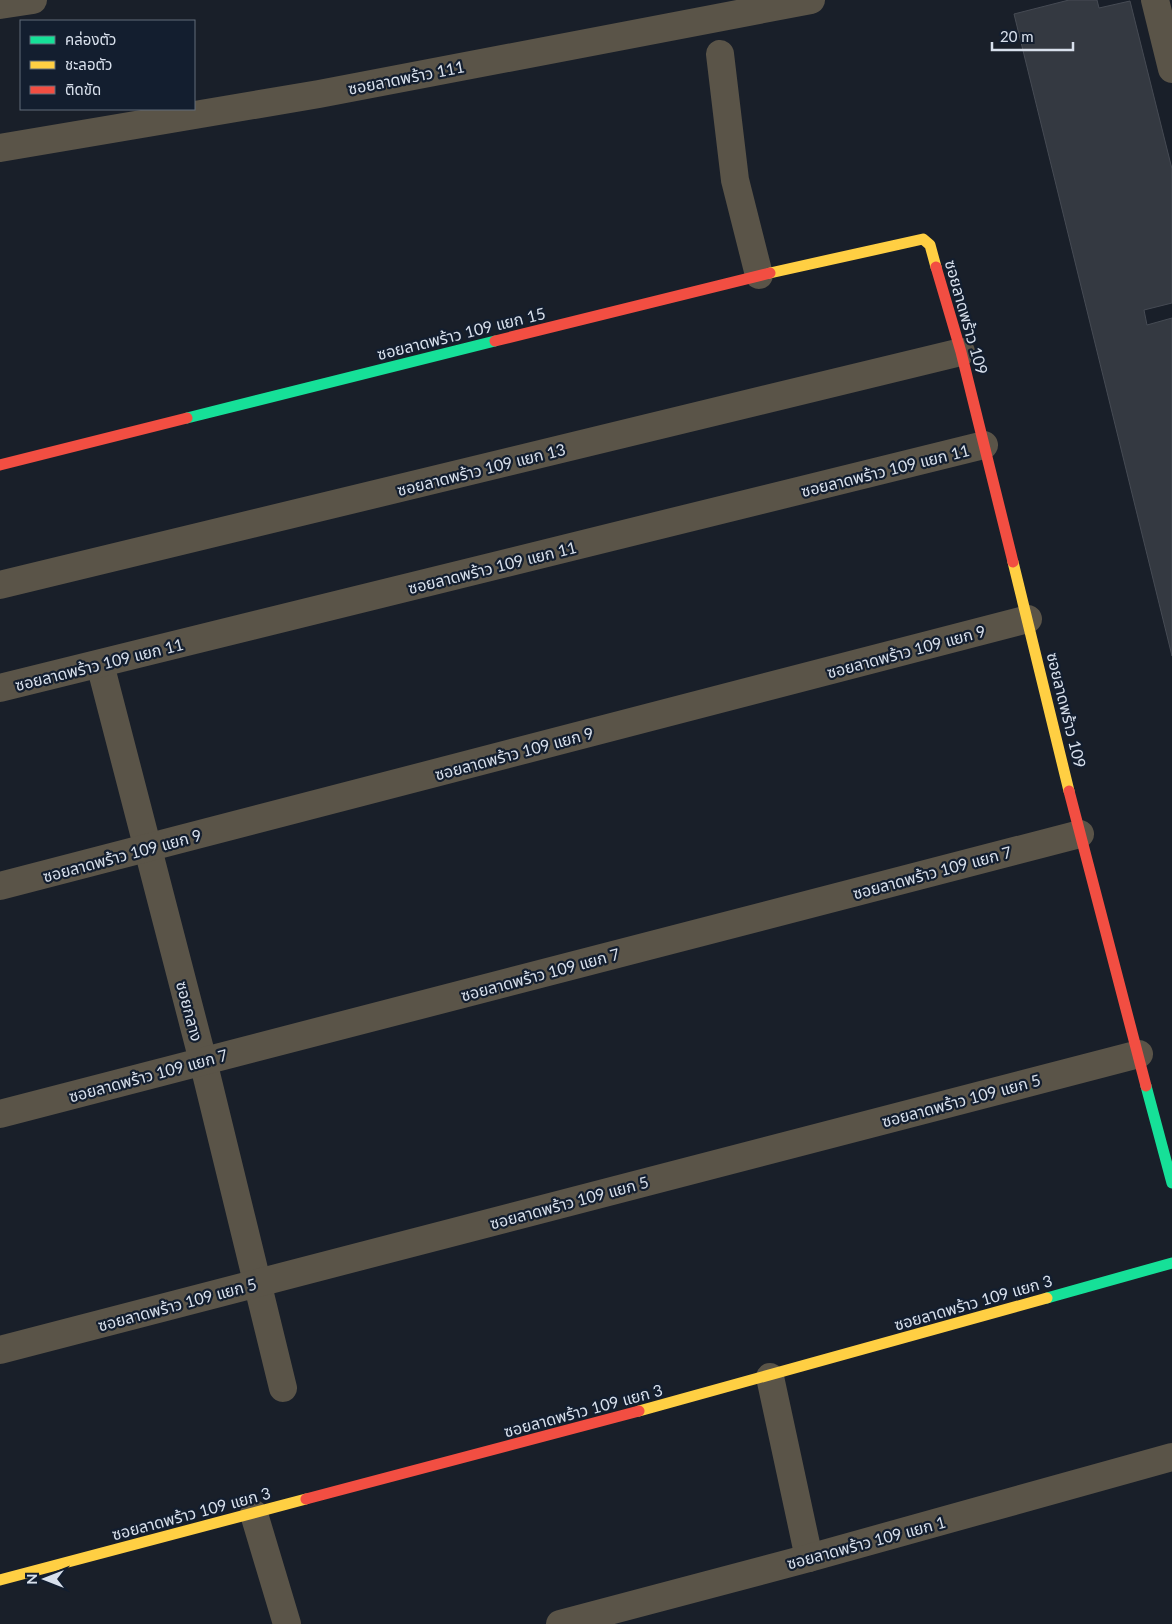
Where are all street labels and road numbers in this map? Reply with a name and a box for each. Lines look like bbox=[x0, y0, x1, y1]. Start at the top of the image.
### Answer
street label: ซอยลาดพร้าว 111 bbox=[346, 56, 466, 98]
street label: ซอยลาดพร้าว 109 bbox=[942, 258, 992, 376]
street label: ซอยลาดพร้าว 109 แยก 15 bbox=[375, 303, 547, 363]
street label: ซอยลาดพร้าว 109 แยก 13 bbox=[395, 439, 567, 499]
street label: ซอยลาดพร้าว 109 แยก 11 bbox=[799, 440, 971, 500]
street label: ซอยลาดพร้าว 109 แยก 11 bbox=[406, 537, 578, 597]
street label: ซอยลาดพร้าว 109 แยก 9 bbox=[825, 621, 987, 681]
street label: ซอยลาดพร้าว 109 แยก 11 bbox=[13, 634, 185, 694]
street label: ซอยลาดพร้าว 109 bbox=[1043, 650, 1091, 770]
street label: ซอยลาดพร้าว 109 แยก 9 bbox=[433, 723, 595, 783]
street label: ซอยลาดพร้าว 109 แยก 9 bbox=[41, 825, 203, 885]
street label: ซอยลาดพร้าว 109 แยก 7 bbox=[851, 842, 1013, 902]
street label: ซอยลาดพร้าว 109 แยก 7 bbox=[459, 944, 621, 1004]
street label: ซอยกลาง bbox=[173, 979, 207, 1043]
street label: ซอยลาดพร้าว 109 แยก 7 bbox=[67, 1045, 229, 1105]
street label: ซอยลาดพร้าว 109 แยก 5 bbox=[880, 1070, 1042, 1130]
street label: ซอยลาดพร้าว 109 แยก 5 bbox=[488, 1172, 650, 1232]
street label: ซอยลาดพร้าว 109 แยก 3 bbox=[892, 1270, 1054, 1334]
street label: ซอยลาดพร้าว 109 แยก 5 bbox=[96, 1274, 258, 1334]
street label: ซอยลาดพร้าว 109 แยก 3 bbox=[502, 1380, 664, 1440]
street label: ซอยลาดพร้าว 109 แยก 3 bbox=[110, 1483, 272, 1543]
street label: ซอยลาดพร้าว 109 แยก 1 bbox=[785, 1512, 947, 1572]

